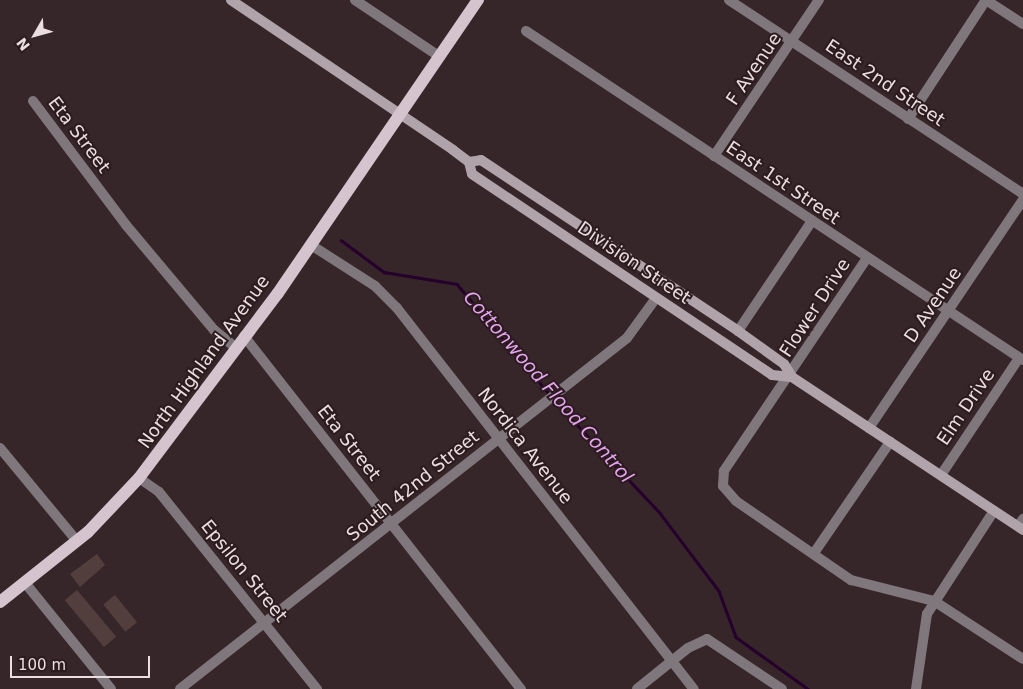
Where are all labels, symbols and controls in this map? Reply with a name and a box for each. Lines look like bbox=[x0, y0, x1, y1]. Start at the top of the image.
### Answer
north arrow bbox=[10, 10, 60, 60]
street label: F Avenue bbox=[722, 29, 786, 109]
text: N bbox=[13, 35, 33, 54]
street label: East 2nd Street bbox=[821, 35, 949, 131]
street label: Eta Street bbox=[43, 93, 115, 177]
street label: East 1st Street bbox=[722, 137, 844, 229]
street label: Division Street bbox=[573, 217, 695, 309]
street label: Flower Drive bbox=[775, 255, 855, 361]
street label: D Avenue bbox=[900, 263, 966, 347]
street label: North Highland Avenue bbox=[134, 271, 274, 453]
water label: Cottonwood Flood Control bbox=[458, 286, 638, 488]
street label: Elm Drive bbox=[933, 365, 999, 449]
street label: Nordica Avenue bbox=[473, 384, 577, 508]
street label: Eta Street bbox=[313, 401, 385, 485]
street label: South 42nd Street bbox=[342, 426, 484, 546]
street label: Epsilon Street bbox=[196, 516, 292, 626]
scale bar bbox=[12, 646, 152, 678]
text: 100 m bbox=[18, 656, 66, 674]

